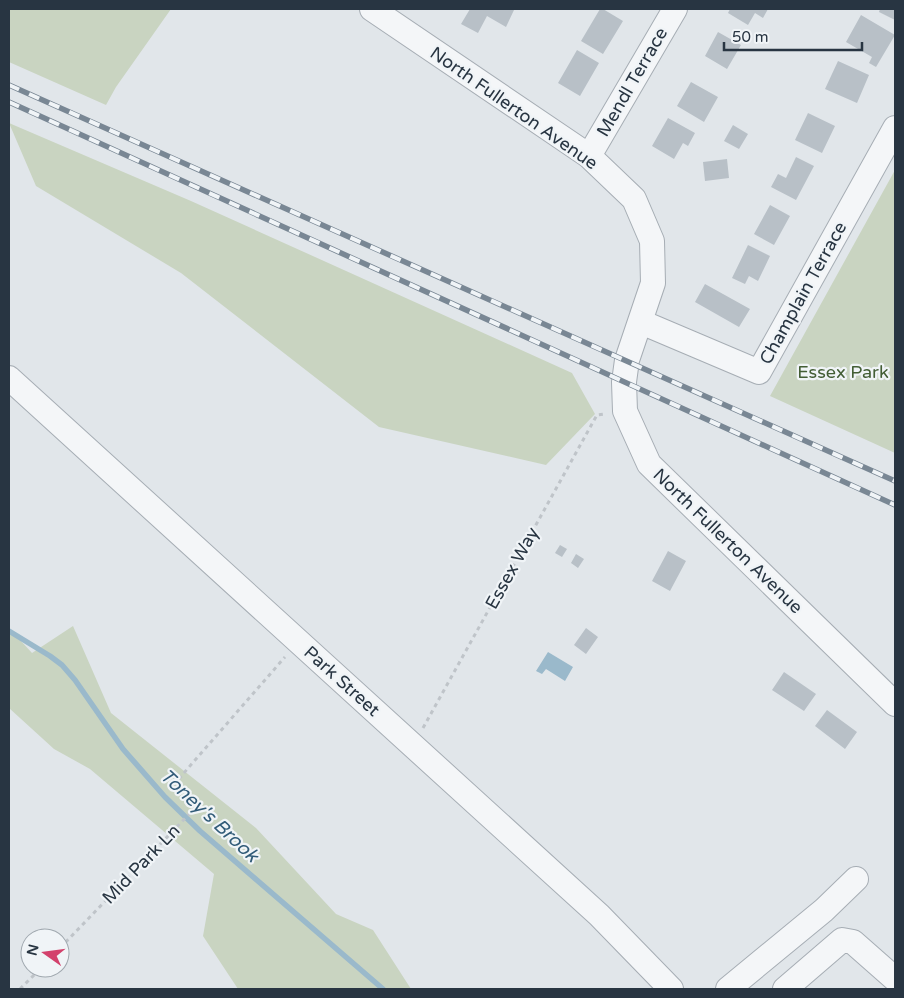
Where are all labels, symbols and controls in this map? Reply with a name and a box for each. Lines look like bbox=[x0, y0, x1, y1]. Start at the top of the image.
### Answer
scale bar bbox=[724, 20, 862, 52]
street label: Mendl Terrace bbox=[592, 23, 672, 141]
text: 50 m bbox=[732, 28, 769, 46]
street label: North Fullerton Avenue bbox=[426, 42, 602, 174]
street label: Champlain Terrace bbox=[755, 218, 851, 368]
park label: Essex Park bbox=[797, 361, 889, 383]
street label: North Fullerton Avenue bbox=[649, 464, 807, 618]
street label: Essex Way bbox=[480, 523, 544, 613]
street label: Park Street bbox=[299, 641, 385, 721]
water label: Toney's Brook bbox=[156, 765, 264, 868]
street label: Mid Park Ln bbox=[98, 820, 184, 908]
north arrow bbox=[20, 928, 70, 978]
text: N bbox=[23, 942, 42, 957]

